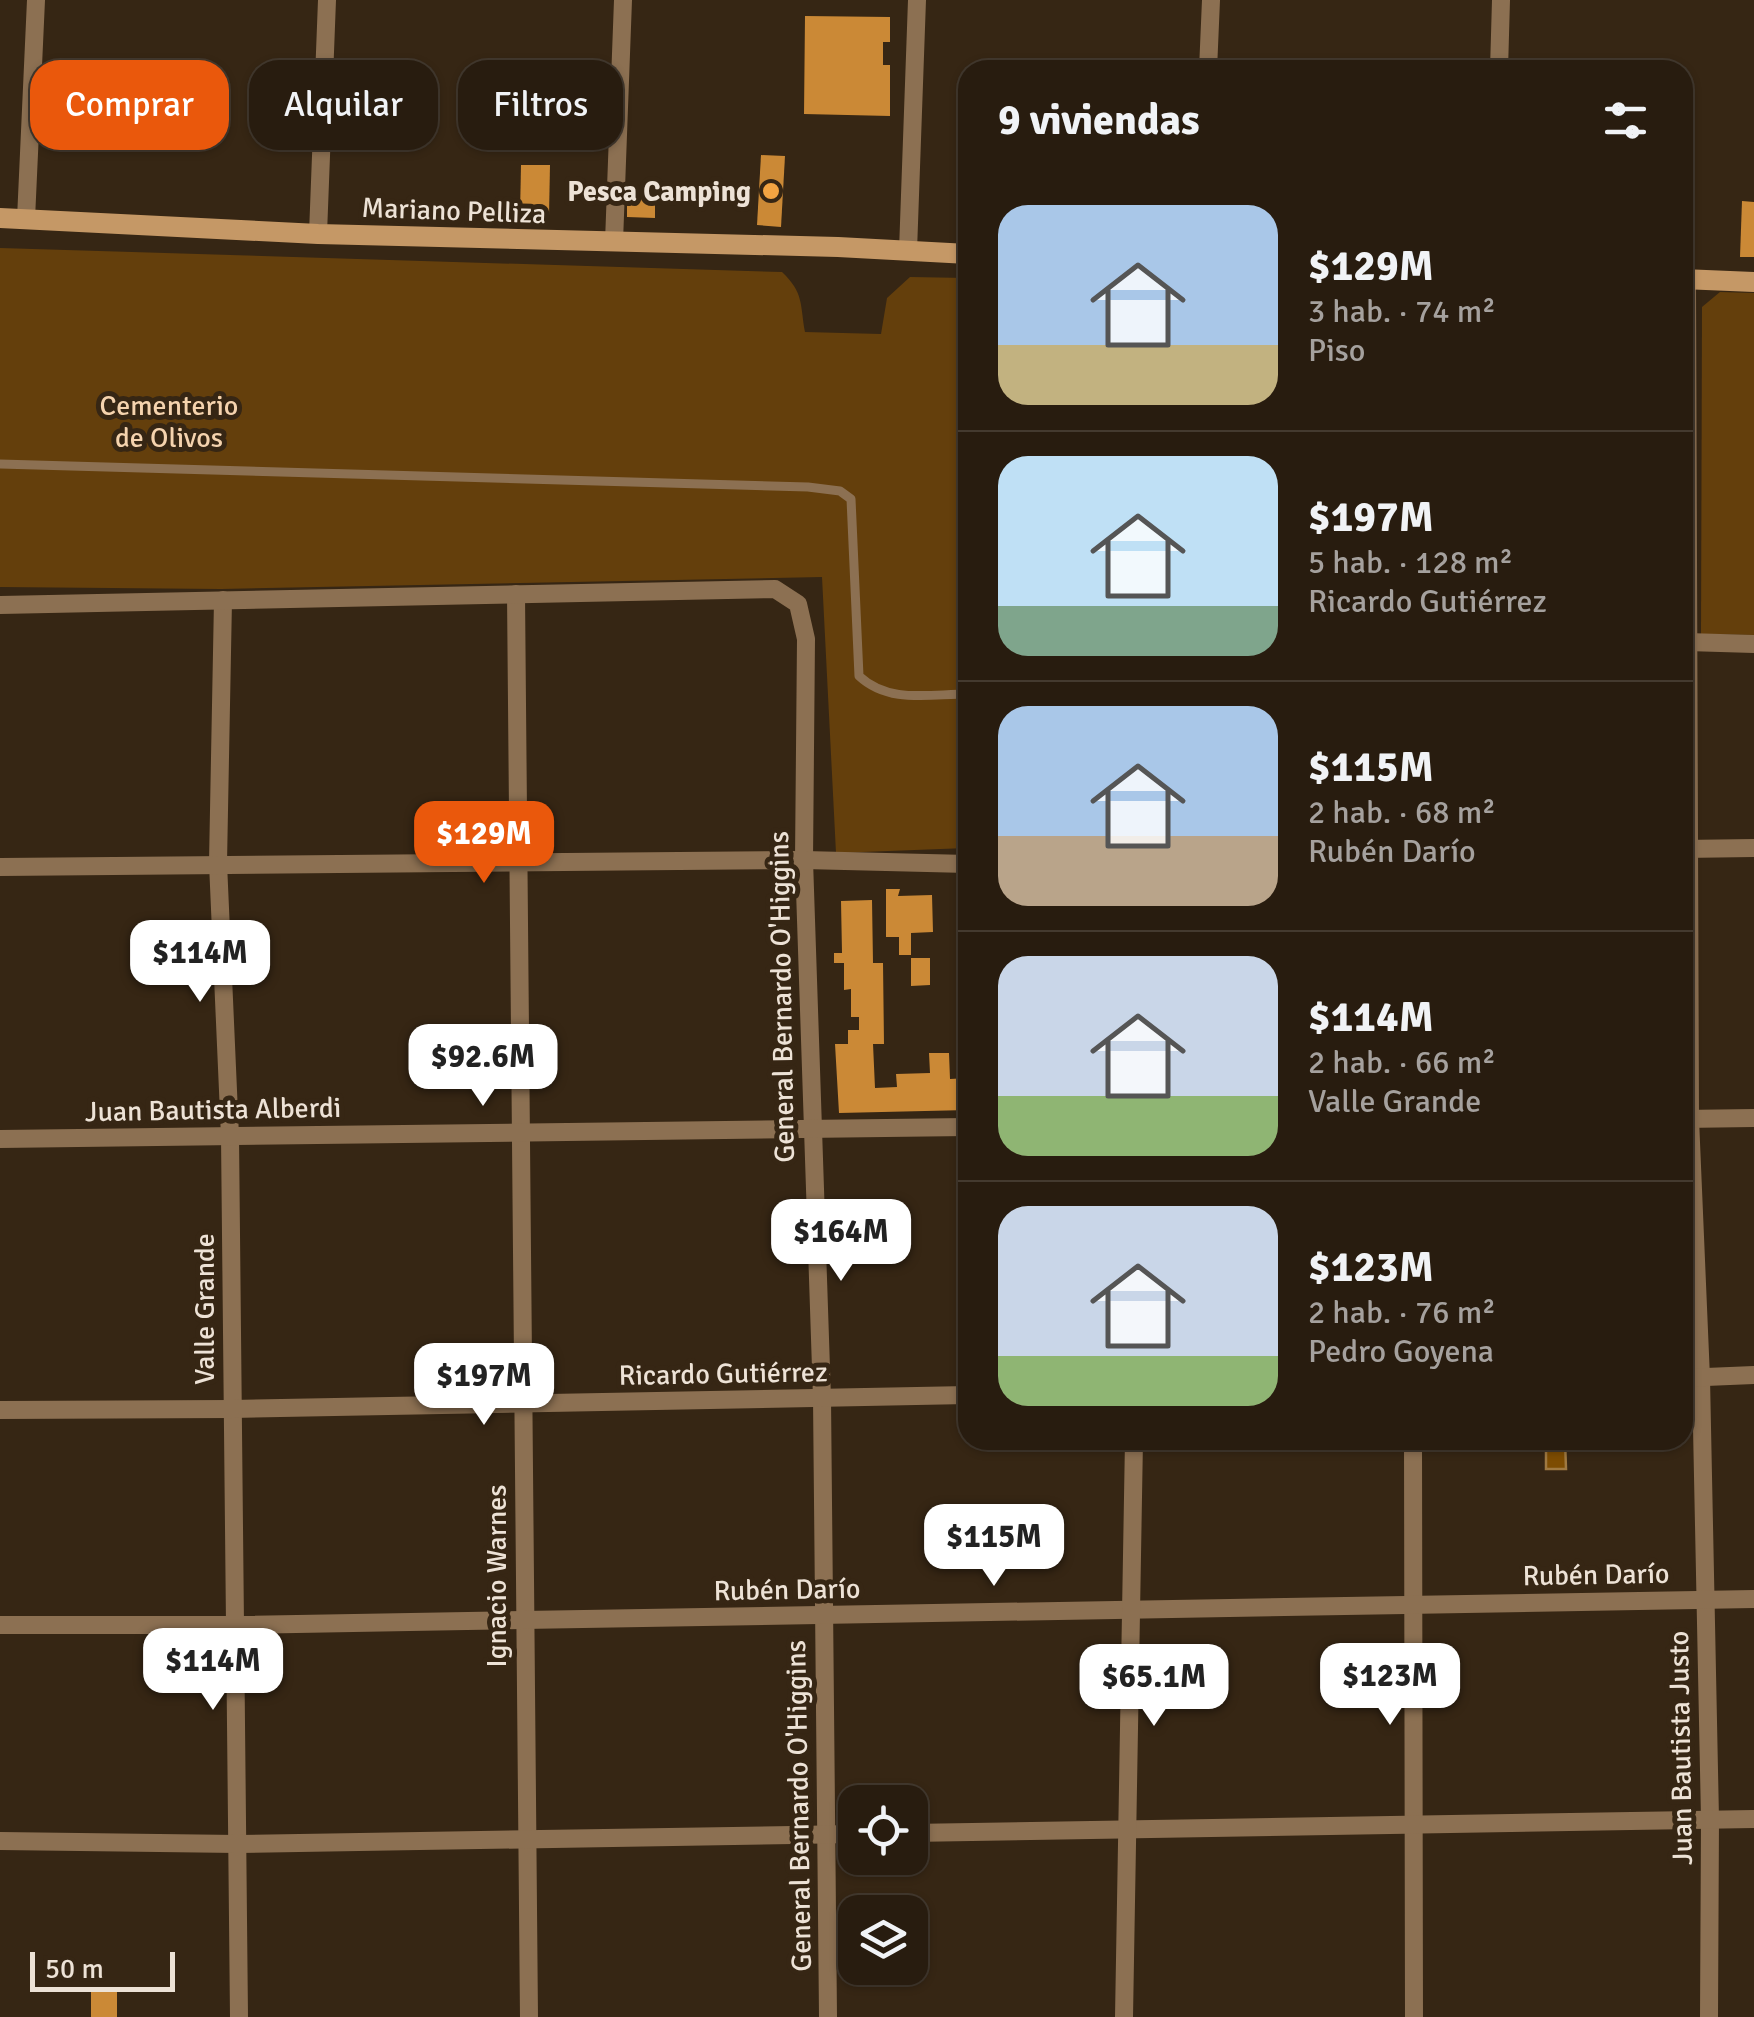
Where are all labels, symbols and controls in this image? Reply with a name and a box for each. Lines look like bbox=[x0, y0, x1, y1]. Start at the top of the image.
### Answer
chip: Comprar bbox=[30, 60, 229, 150]
chip: Alquilar bbox=[249, 60, 438, 150]
chip: Filtros bbox=[458, 60, 623, 150]
icon: filters bbox=[1598, 93, 1653, 148]
text: 9 viviendas bbox=[998, 95, 1200, 146]
place label: Pesca Camping bbox=[567, 175, 751, 209]
marker: Pesca Camping bbox=[760, 180, 782, 202]
street label: Mariano Pelliza bbox=[361, 191, 547, 231]
text: $129M bbox=[1308, 241, 1434, 292]
icon: home bbox=[1078, 245, 1198, 365]
text: 3 hab. · 74 m² bbox=[1308, 292, 1496, 331]
text: Piso bbox=[1308, 331, 1365, 370]
park label: Cementerio de Olivos bbox=[100, 389, 238, 455]
text: $197M bbox=[1308, 492, 1434, 543]
icon: home bbox=[1078, 496, 1198, 616]
text: 5 hab. · 128 m² bbox=[1308, 543, 1513, 582]
text: Ricardo Gutiérrez bbox=[1308, 582, 1547, 621]
text: $115M bbox=[1308, 742, 1434, 793]
icon: home bbox=[1078, 746, 1198, 866]
text: 2 hab. · 68 m² bbox=[1308, 793, 1496, 832]
pin: $129M bbox=[414, 801, 554, 886]
text: $129M bbox=[436, 814, 532, 853]
street label: General Bernardo O'Higgins bbox=[762, 831, 802, 1163]
text: Rubén Darío bbox=[1308, 832, 1476, 871]
pin: $114M bbox=[130, 920, 270, 1005]
text: $114M bbox=[152, 933, 248, 972]
text: $114M bbox=[1308, 992, 1434, 1043]
icon: home bbox=[1078, 996, 1198, 1116]
pin: $92.6M bbox=[402, 1024, 564, 1109]
text: $92.6M bbox=[431, 1037, 535, 1076]
text: 2 hab. · 66 m² bbox=[1308, 1043, 1496, 1082]
text: Valle Grande bbox=[1308, 1082, 1481, 1121]
street label: Juan Bautista Alberdi bbox=[85, 1091, 341, 1129]
pin: $164M bbox=[771, 1199, 911, 1284]
text: $164M bbox=[793, 1212, 889, 1251]
street label: Valle Grande bbox=[188, 1233, 222, 1385]
text: $123M bbox=[1308, 1242, 1434, 1293]
icon: home bbox=[1078, 1246, 1198, 1366]
text: 2 hab. · 76 m² bbox=[1308, 1293, 1496, 1332]
text: Pedro Goyena bbox=[1308, 1332, 1494, 1371]
pin: $197M bbox=[414, 1343, 554, 1428]
street label: Ricardo Gutiérrez bbox=[618, 1355, 828, 1393]
text: $197M bbox=[436, 1356, 532, 1395]
street label: Ignacio Warnes bbox=[480, 1485, 514, 1667]
pin: $115M bbox=[924, 1504, 1064, 1589]
text: $115M bbox=[946, 1517, 1042, 1556]
street label: Rubén Darío bbox=[1522, 1557, 1670, 1593]
street label: Rubén Darío bbox=[713, 1572, 861, 1608]
pin: $114M bbox=[143, 1628, 283, 1713]
street label: Juan Bautista Justo bbox=[1662, 1631, 1700, 1865]
street label: General Bernardo O'Higgins bbox=[779, 1640, 819, 1972]
text: $114M bbox=[165, 1641, 261, 1680]
pin: $123M bbox=[1320, 1643, 1460, 1728]
pin: $65.1M bbox=[1073, 1644, 1235, 1729]
text: $123M bbox=[1342, 1656, 1438, 1695]
text: $65.1M bbox=[1102, 1657, 1206, 1696]
map controls bbox=[838, 1785, 928, 1985]
button: locate bbox=[838, 1785, 928, 1875]
button: layers bbox=[838, 1895, 928, 1985]
scale bar bbox=[30, 1947, 175, 1992]
text: 50 m bbox=[45, 1952, 104, 1986]

